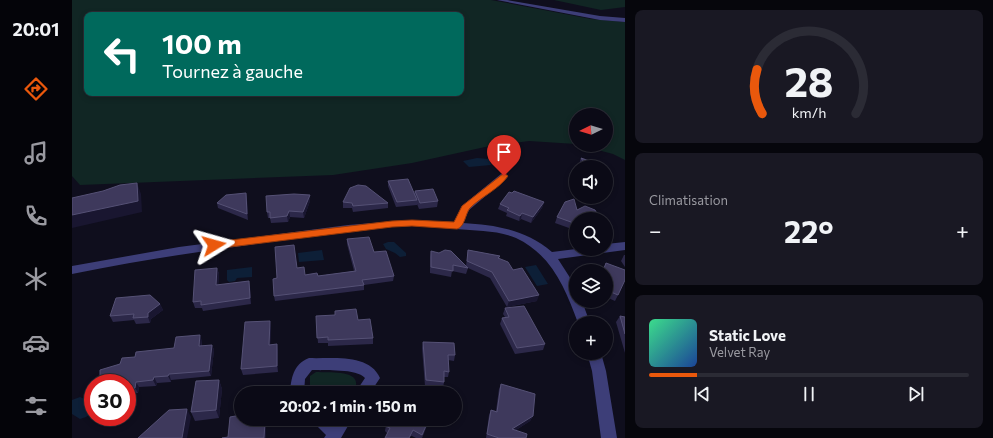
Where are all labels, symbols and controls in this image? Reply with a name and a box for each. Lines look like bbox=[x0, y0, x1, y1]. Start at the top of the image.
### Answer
text: 20:01 bbox=[13, 18, 59, 40]
text: 100 m bbox=[162, 26, 242, 60]
icon: left bbox=[96, 28, 148, 80]
text: 28 bbox=[784, 55, 834, 106]
text: Tournez à gauche bbox=[162, 60, 303, 82]
icon: directions bbox=[22, 75, 50, 103]
text: km/h bbox=[792, 103, 826, 121]
north arrow bbox=[569, 108, 613, 152]
map controls bbox=[569, 108, 613, 360]
pin bbox=[487, 135, 521, 176]
icon: music bbox=[22, 139, 50, 167]
icon: arrive bbox=[493, 141, 515, 163]
button: sound bbox=[569, 160, 613, 204]
text: Climatisation bbox=[649, 192, 728, 208]
icon: phone bbox=[22, 202, 50, 230]
button: search bbox=[569, 212, 613, 256]
text: 22° bbox=[784, 212, 834, 249]
text: − bbox=[649, 217, 662, 244]
text: + bbox=[956, 217, 969, 244]
position arrow bbox=[193, 224, 235, 266]
button: layers bbox=[569, 264, 613, 308]
icon: climate bbox=[22, 265, 50, 293]
button: + bbox=[569, 316, 613, 360]
text: Static Love bbox=[709, 326, 786, 344]
icon: car bbox=[22, 329, 50, 357]
text: Velvet Ray bbox=[709, 344, 770, 360]
speed limit sign: 30 bbox=[84, 374, 136, 426]
icon: previous bbox=[691, 383, 713, 405]
icon: pause bbox=[798, 383, 820, 405]
icon: next bbox=[905, 383, 927, 405]
icon: filters bbox=[22, 392, 50, 420]
text: 20:02 · 1 min · 150 m bbox=[279, 397, 417, 415]

